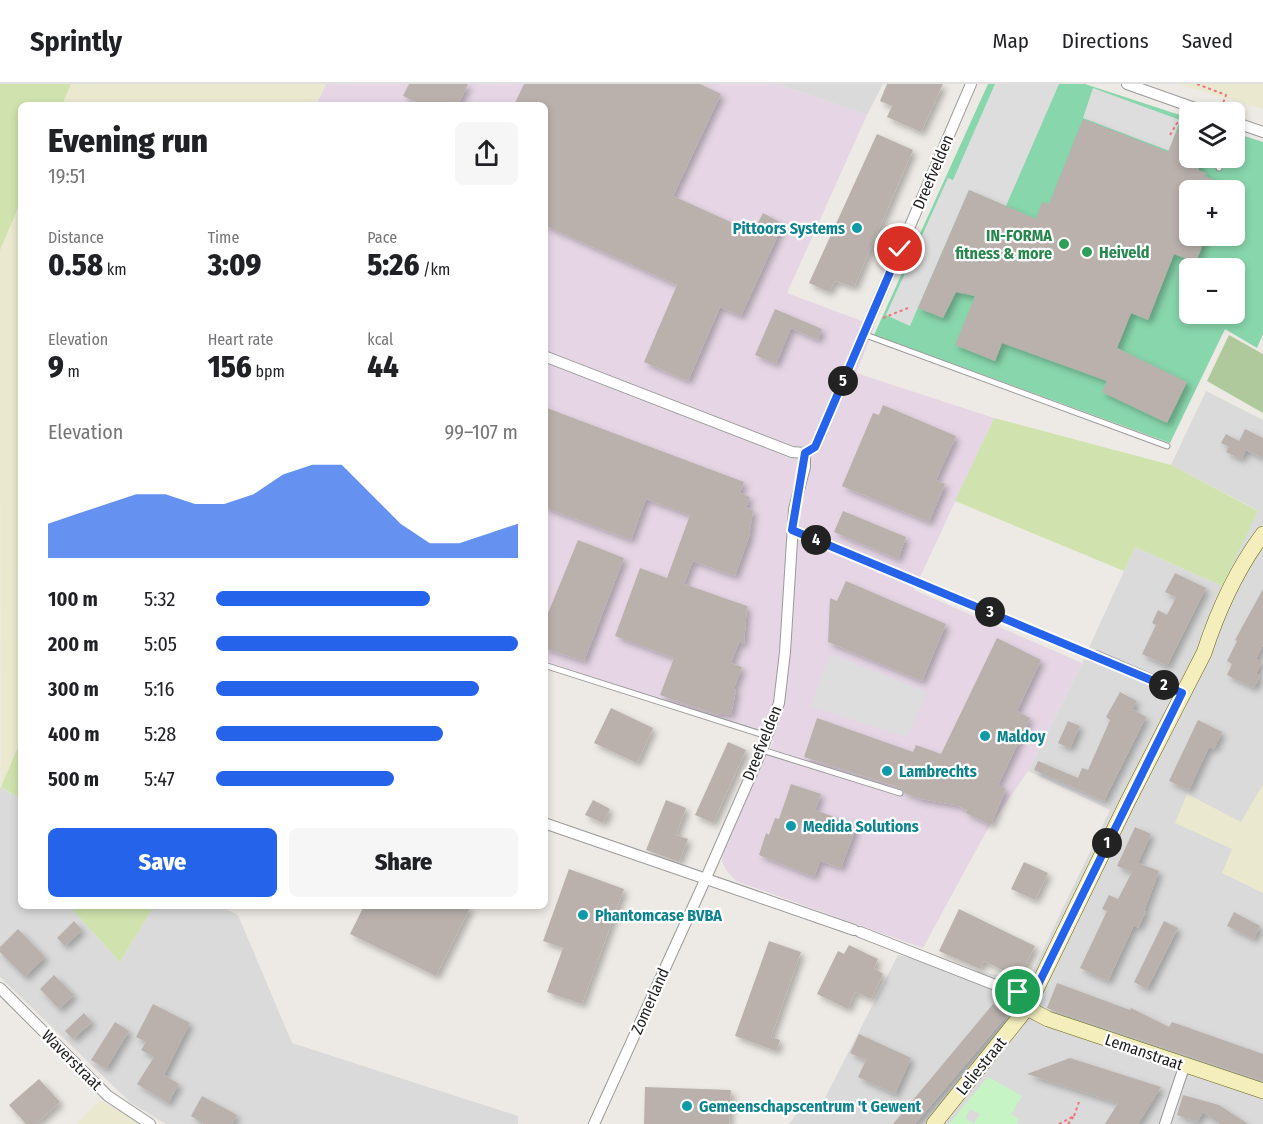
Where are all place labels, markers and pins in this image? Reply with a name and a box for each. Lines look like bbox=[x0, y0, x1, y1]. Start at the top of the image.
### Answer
place label: Pittoors Systems bbox=[733, 219, 845, 238]
marker: Pittoors Systems bbox=[850, 221, 864, 235]
pin bbox=[874, 223, 925, 274]
place label: IN-FORMA fitness & more bbox=[955, 226, 1052, 263]
marker: IN-FORMA fitness & more bbox=[1057, 237, 1071, 251]
place label: Heiveld bbox=[1099, 243, 1149, 262]
marker: Heiveld bbox=[1080, 245, 1094, 259]
pin: 5 bbox=[828, 366, 858, 396]
pin: 4 bbox=[801, 525, 831, 555]
pin: 3 bbox=[975, 597, 1005, 627]
pin: 2 bbox=[1149, 670, 1179, 700]
place label: Maldoy bbox=[997, 727, 1046, 746]
marker: Maldoy bbox=[978, 729, 992, 743]
place label: Lambrechts bbox=[899, 762, 977, 781]
marker: Lambrechts bbox=[880, 764, 894, 778]
place label: Medida Solutions bbox=[803, 817, 919, 836]
marker: Medida Solutions bbox=[784, 819, 798, 833]
pin: 1 bbox=[1092, 828, 1122, 858]
place label: Phantomcase BVBA bbox=[595, 906, 722, 925]
marker: Phantomcase BVBA bbox=[576, 908, 590, 922]
pin bbox=[992, 966, 1043, 1017]
place label: Gemeenschapscentrum 't Gewent bbox=[699, 1097, 922, 1116]
marker: Gemeenschapscentrum 't Gewent bbox=[680, 1099, 694, 1113]

